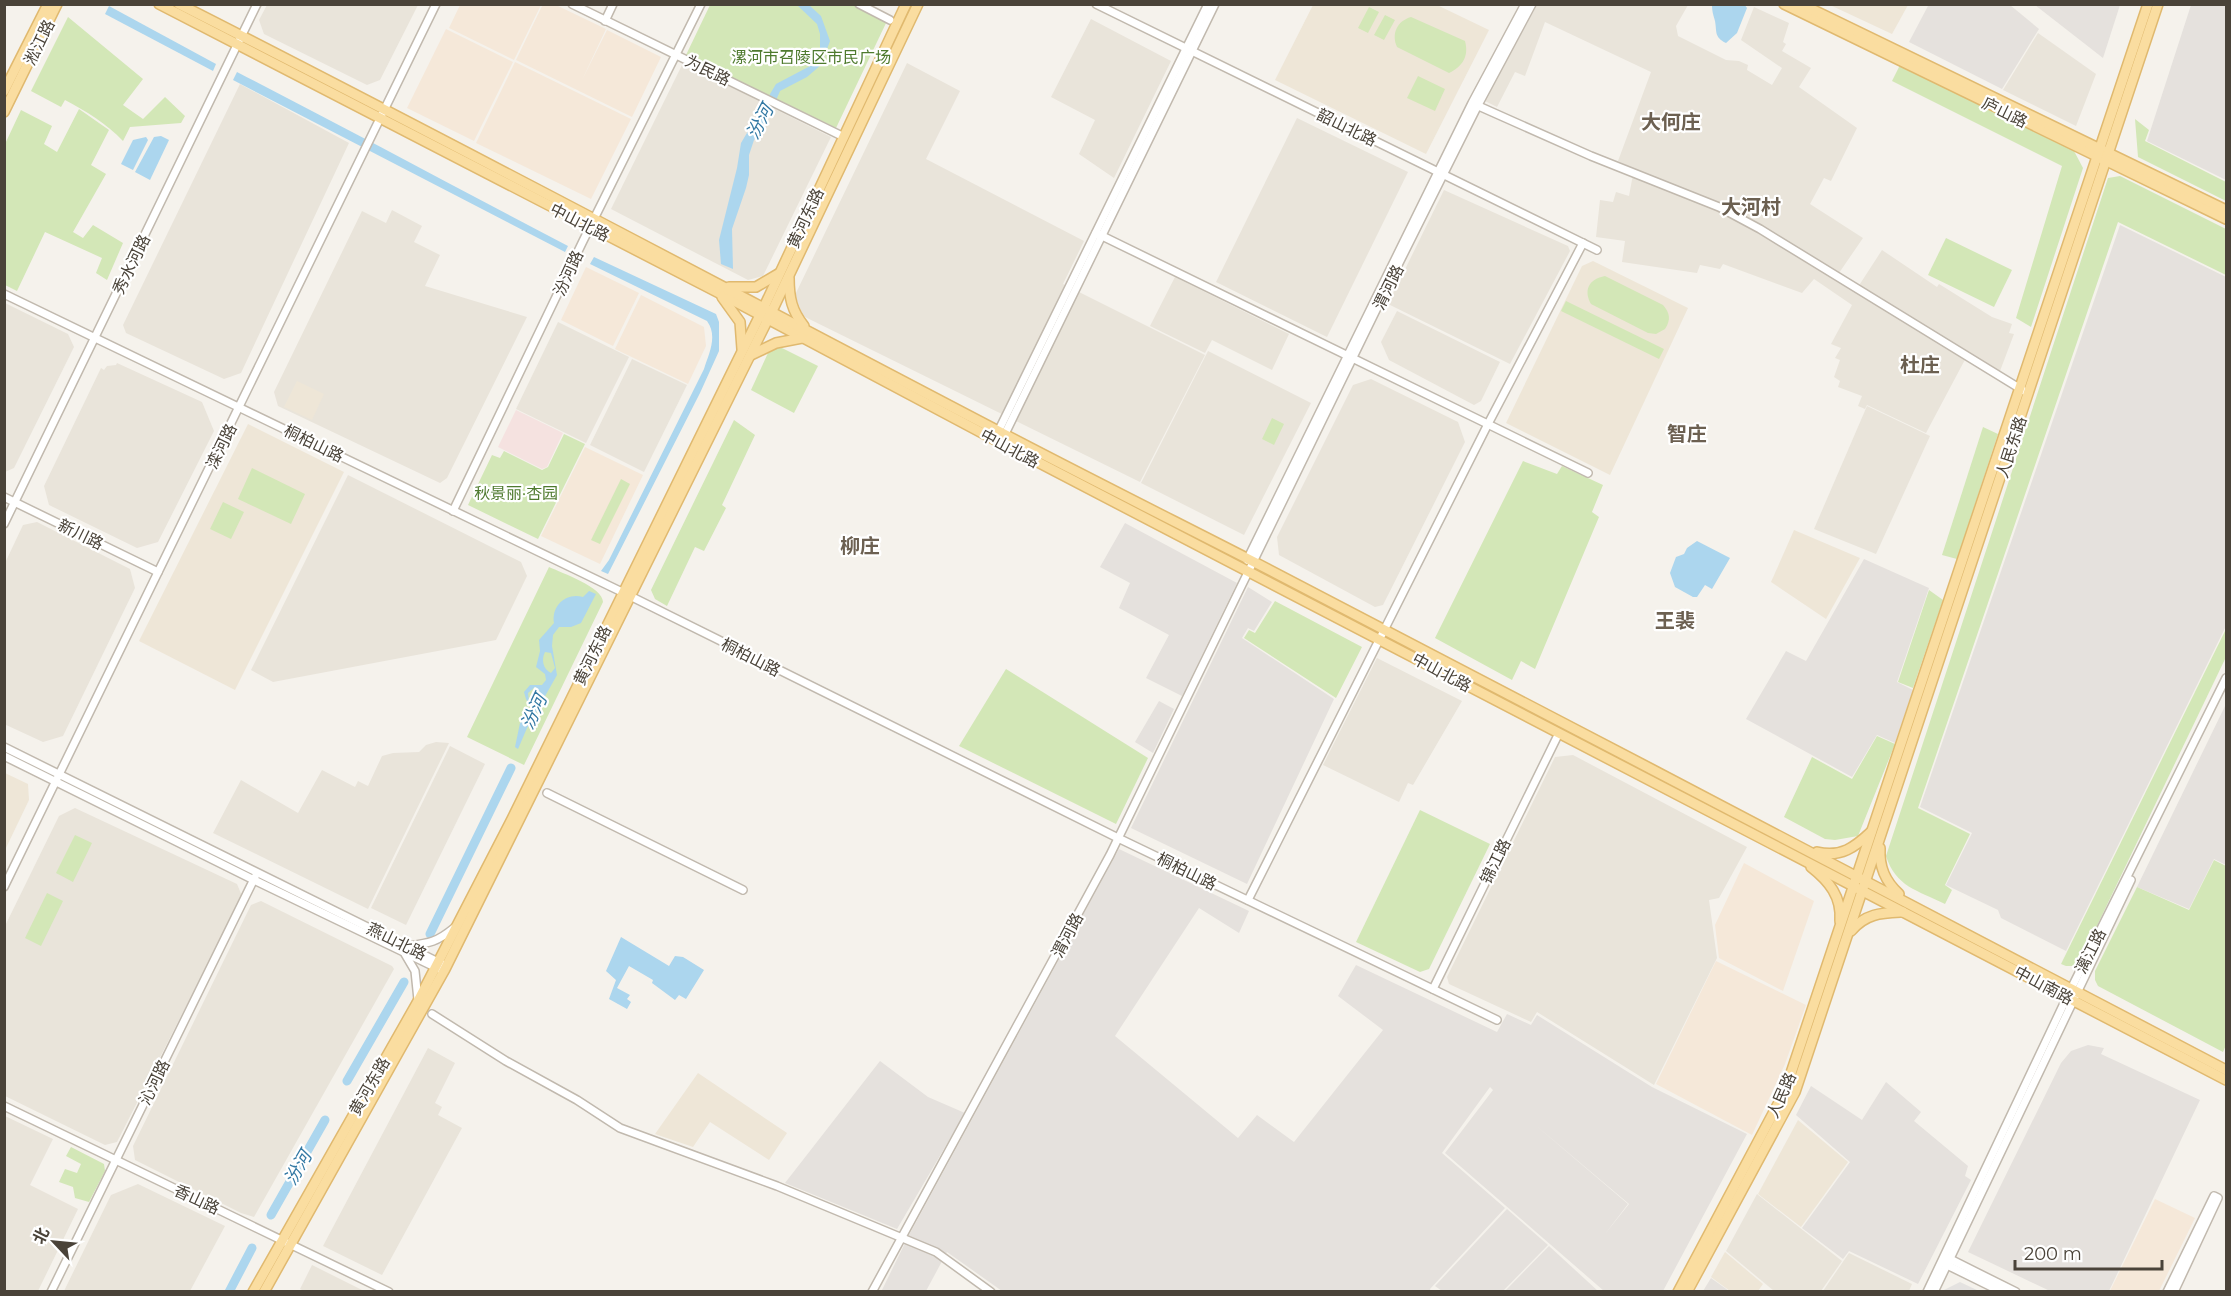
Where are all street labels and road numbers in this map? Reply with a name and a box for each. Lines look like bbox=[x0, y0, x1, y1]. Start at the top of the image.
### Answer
street label: 淞江路 bbox=[20, 16, 59, 68]
street label: 为民路 bbox=[682, 51, 734, 90]
street label: 庐山路 bbox=[1979, 93, 2031, 132]
street label: 韶山北路 bbox=[1314, 105, 1380, 150]
street label: 黄河东路 bbox=[783, 185, 828, 251]
street label: 中山北路 bbox=[547, 199, 613, 245]
street label: 秀水河路 bbox=[109, 231, 154, 297]
street label: 汾河路 bbox=[550, 247, 587, 299]
street label: 渭河路 bbox=[1369, 261, 1408, 313]
street label: 人民东路 bbox=[1993, 414, 2030, 481]
street label: 滦河路 bbox=[202, 420, 241, 472]
street label: 桐柏山路 bbox=[281, 421, 347, 466]
street label: 中山北路 bbox=[977, 425, 1042, 472]
street label: 新川路 bbox=[55, 515, 107, 554]
street label: 黄河东路 bbox=[570, 622, 615, 688]
street label: 桐柏山路 bbox=[718, 634, 784, 680]
street label: 中山北路 bbox=[1409, 649, 1474, 696]
street label: 锦江路 bbox=[1476, 835, 1515, 887]
street label: 桐柏山路 bbox=[1154, 849, 1220, 894]
street label: 渭河路 bbox=[1048, 910, 1087, 961]
street label: 燕山北路 bbox=[364, 919, 430, 964]
street label: 漓江路 bbox=[2071, 926, 2110, 977]
street label: 中山南路 bbox=[2011, 962, 2076, 1009]
street label: 黄河东路 bbox=[345, 1054, 394, 1119]
street label: 沁河路 bbox=[135, 1056, 174, 1108]
street label: 人民路 bbox=[1763, 1069, 1800, 1121]
street label: 香山路 bbox=[171, 1181, 223, 1218]

